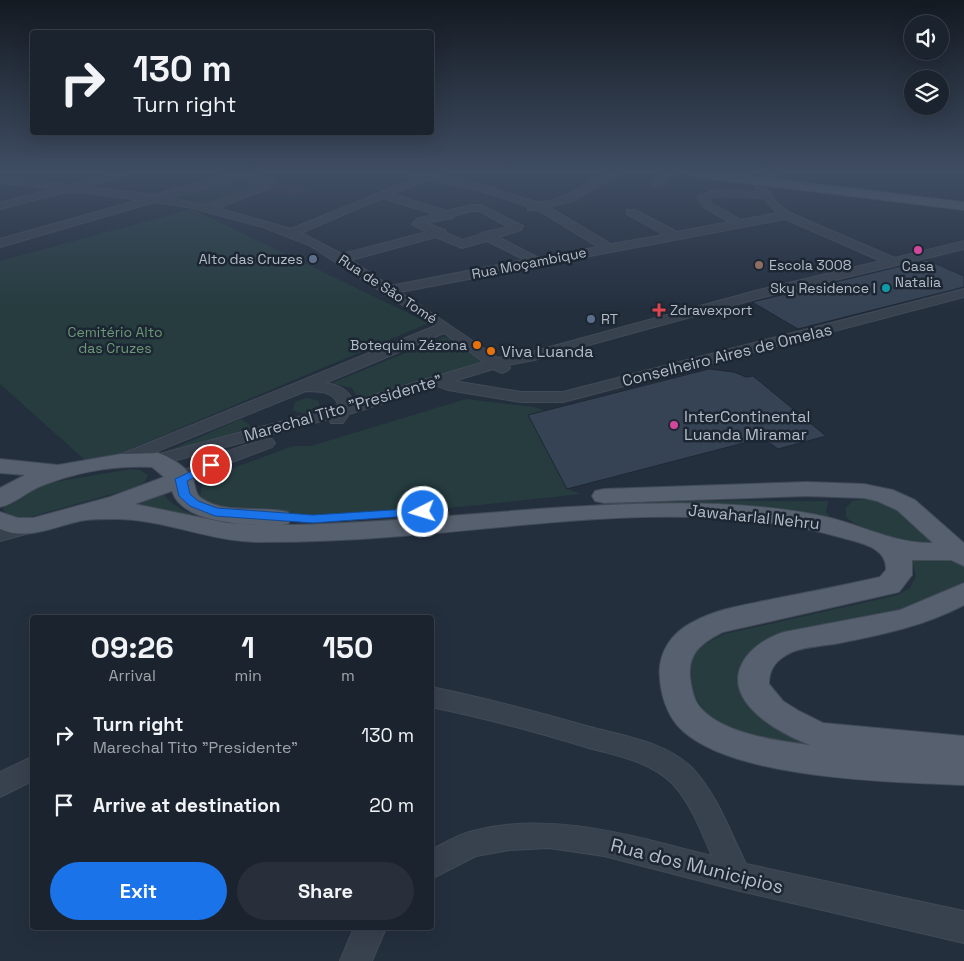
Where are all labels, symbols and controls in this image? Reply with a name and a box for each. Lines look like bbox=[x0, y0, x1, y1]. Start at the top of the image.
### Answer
map controls bbox=[904, 15, 949, 115]
button: sound bbox=[904, 15, 949, 60]
text: 130 m bbox=[133, 47, 232, 91]
icon: right bbox=[50, 50, 115, 115]
button: layers bbox=[904, 70, 949, 115]
text: Turn right bbox=[133, 90, 236, 118]
street label: Rua Moçambique bbox=[470, 243, 588, 283]
marker: Casa Natalia bbox=[912, 244, 924, 256]
place label: Alto das Cruzes bbox=[199, 250, 303, 268]
street label: Rua de São Tomé bbox=[335, 250, 441, 328]
marker: Alto das Cruzes bbox=[307, 253, 319, 265]
place label: Escola 3008 bbox=[769, 256, 852, 274]
place label: Casa Natalia bbox=[895, 257, 941, 291]
marker: Escola 3008 bbox=[753, 259, 765, 271]
place label: Sky Residence I bbox=[770, 279, 876, 297]
marker: Sky Residence I bbox=[880, 282, 892, 294]
place label: Zdravexport bbox=[670, 301, 752, 319]
marker: Zdravexport bbox=[652, 303, 666, 317]
place label: RT bbox=[601, 310, 618, 328]
marker: RT bbox=[585, 313, 597, 325]
street label: Conselheiro Aires de Omelas bbox=[620, 319, 834, 391]
park label: Cemitério Alto das Cruzes bbox=[67, 323, 163, 357]
place label: Botequim Zézona bbox=[350, 336, 467, 354]
marker: Botequim Zézona bbox=[471, 339, 483, 351]
place label: Viva Luanda bbox=[501, 341, 593, 362]
marker: Viva Luanda bbox=[485, 345, 497, 357]
street label: Marechal Tito "Presidente" bbox=[242, 370, 444, 446]
place label: InterContinental Luanda Miramar bbox=[684, 406, 810, 445]
marker: InterContinental Luanda Miramar bbox=[668, 419, 680, 431]
pin bbox=[190, 444, 232, 486]
icon: arrive bbox=[197, 451, 225, 479]
position arrow bbox=[396, 485, 448, 537]
street label: Jawaharlal Nehru bbox=[687, 500, 821, 534]
text: 09:26 bbox=[91, 628, 174, 667]
text: 1 bbox=[241, 628, 255, 667]
text: 150 bbox=[322, 628, 373, 667]
text: Arrival bbox=[108, 665, 156, 686]
text: min bbox=[234, 665, 262, 686]
text: m bbox=[341, 665, 355, 686]
text: Turn right bbox=[93, 712, 183, 737]
icon: right bbox=[50, 721, 78, 749]
text: 130 m bbox=[361, 723, 414, 748]
text: Marechal Tito "Presidente" bbox=[93, 737, 298, 758]
icon: arrive bbox=[50, 791, 78, 819]
text: Arrive at destination bbox=[93, 793, 281, 818]
text: 20 m bbox=[369, 793, 414, 818]
street label: Rua dos Municipios bbox=[608, 832, 786, 900]
button: Exit bbox=[50, 862, 227, 920]
button: Share bbox=[237, 862, 414, 920]

